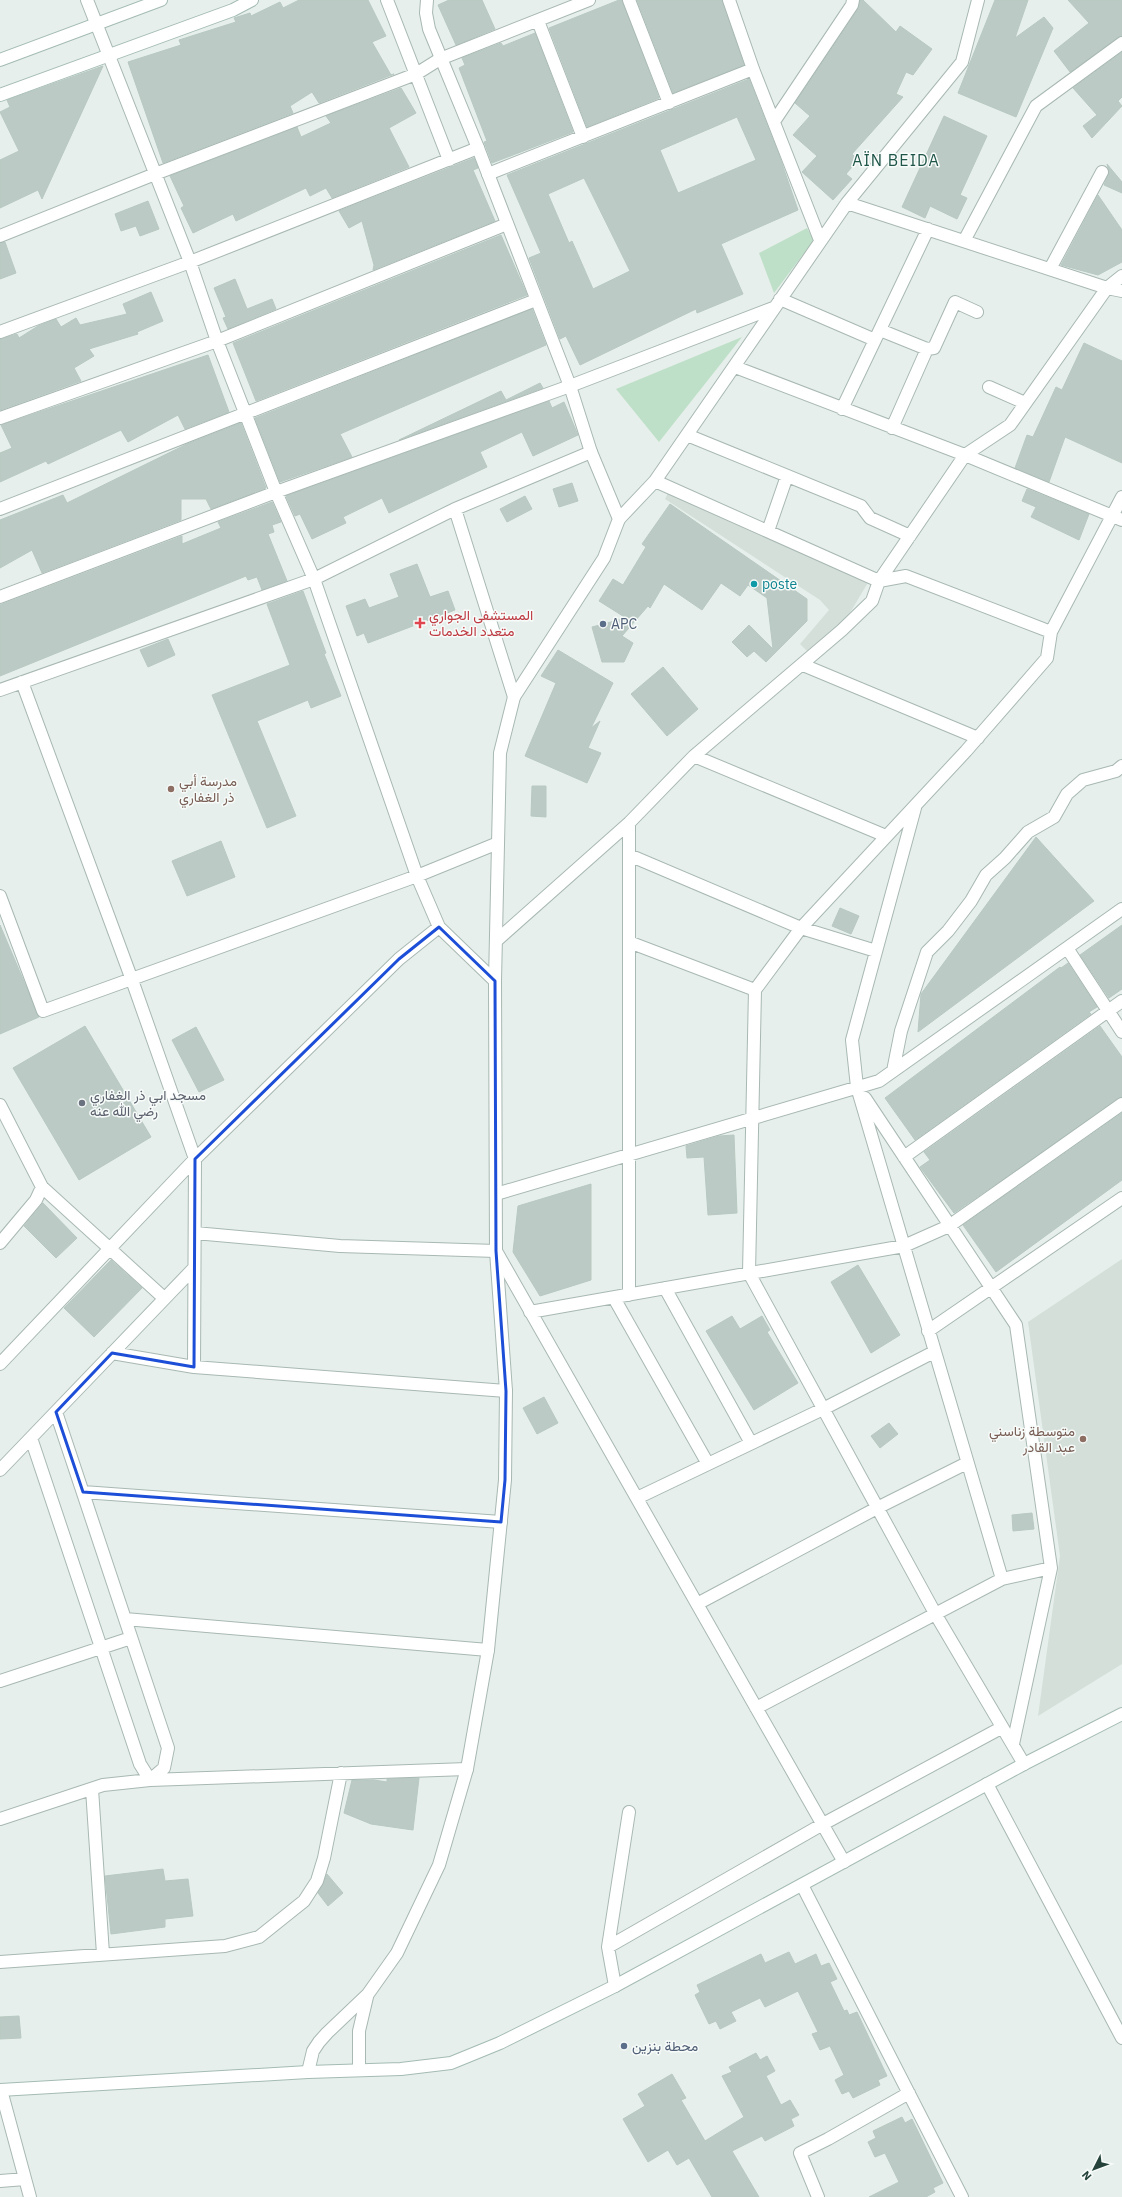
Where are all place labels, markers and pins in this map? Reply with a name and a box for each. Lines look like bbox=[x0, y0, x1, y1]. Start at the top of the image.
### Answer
place label: poste bbox=[762, 575, 798, 593]
marker: poste bbox=[749, 579, 759, 589]
place label: المستشفى الجواري متعدد الخدمات bbox=[429, 606, 533, 640]
place label: APC bbox=[611, 615, 637, 633]
marker: المستشفى الجواري متعدد الخدمات bbox=[414, 617, 426, 629]
marker: APC bbox=[598, 619, 608, 629]
place label: مدرسة أبي ذر الغفاري bbox=[179, 772, 237, 809]
marker: مدرسة أبي ذر الغفاري bbox=[166, 784, 176, 794]
place label: مسجد ابي ذر الغفاري رضي الله عنه bbox=[90, 1086, 206, 1123]
marker: مسجد ابي ذر الغفاري رضي الله عنه bbox=[77, 1098, 87, 1108]
place label: متوسطة زناسني عبد القادر bbox=[989, 1422, 1075, 1456]
marker: متوسطة زناسني عبد القادر bbox=[1078, 1434, 1088, 1444]
place label: محطة بنزين bbox=[632, 2037, 698, 2055]
marker: محطة بنزين bbox=[619, 2041, 629, 2051]

